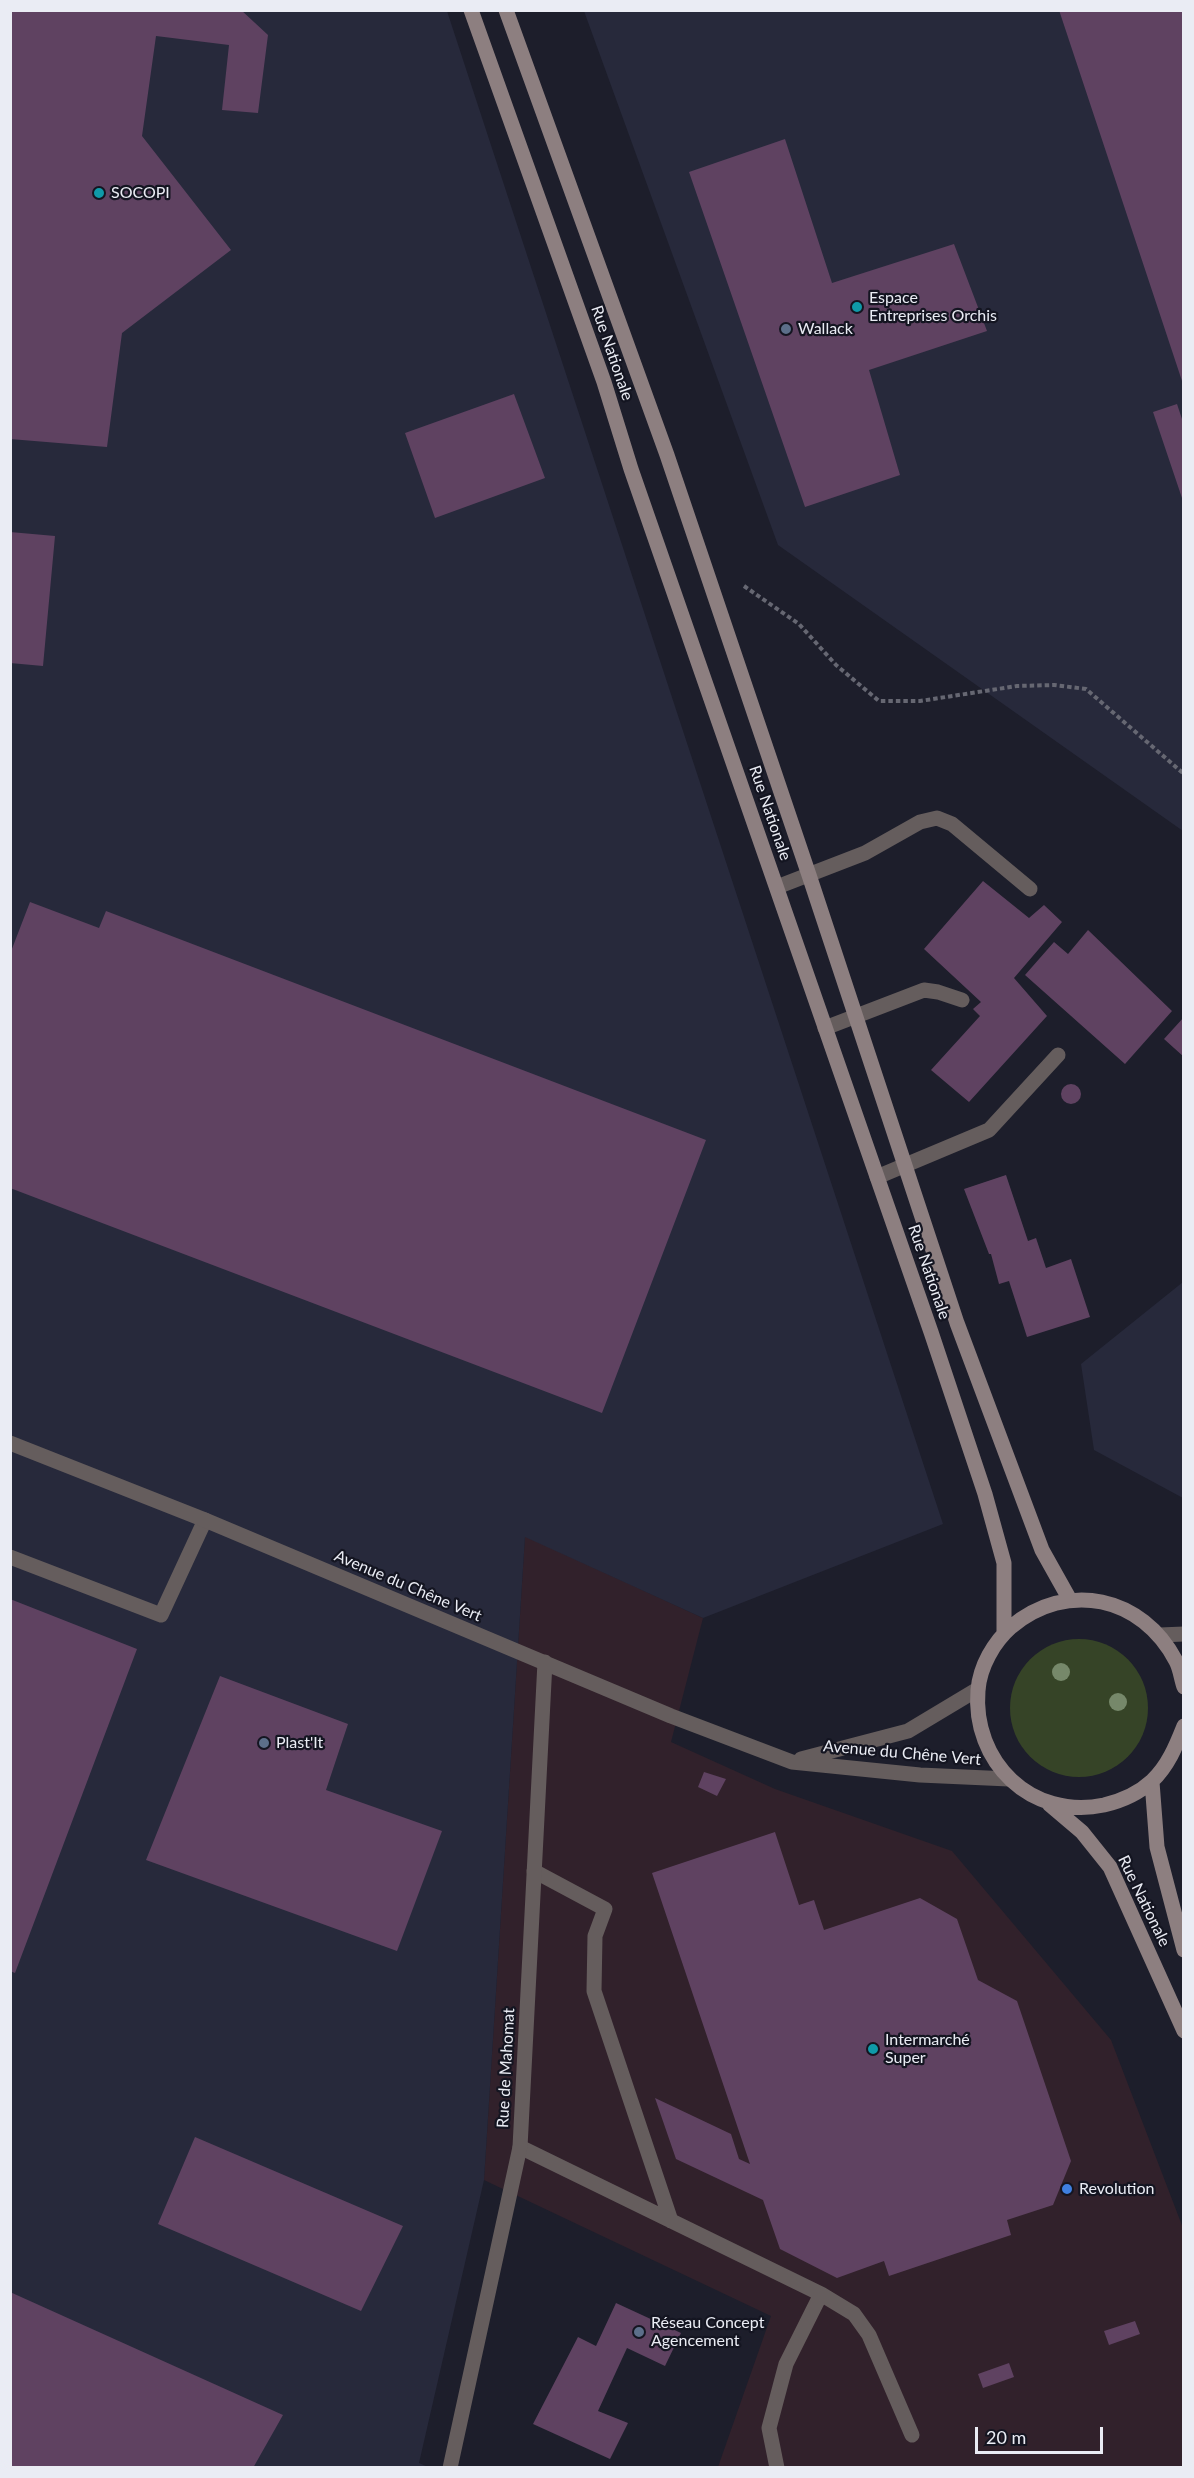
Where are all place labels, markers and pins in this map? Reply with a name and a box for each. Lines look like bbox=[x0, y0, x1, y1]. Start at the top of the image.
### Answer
place label: SOCOPI bbox=[111, 183, 170, 203]
marker: SOCOPI bbox=[92, 186, 106, 200]
place label: Espace Entreprises Orchis bbox=[869, 288, 997, 326]
marker: Espace Entreprises Orchis bbox=[850, 300, 864, 314]
place label: Wallack bbox=[798, 319, 853, 339]
marker: Wallack bbox=[779, 322, 793, 336]
place label: Plast'It bbox=[276, 1733, 323, 1753]
marker: Plast'It bbox=[257, 1736, 271, 1750]
place label: Intermarché Super bbox=[885, 2030, 970, 2068]
marker: Intermarché Super bbox=[866, 2042, 880, 2056]
place label: Revolution bbox=[1079, 2179, 1154, 2199]
marker: Revolution bbox=[1060, 2182, 1074, 2196]
place label: Réseau Concept Agencement bbox=[651, 2313, 764, 2351]
marker: Réseau Concept Agencement bbox=[632, 2325, 646, 2339]

